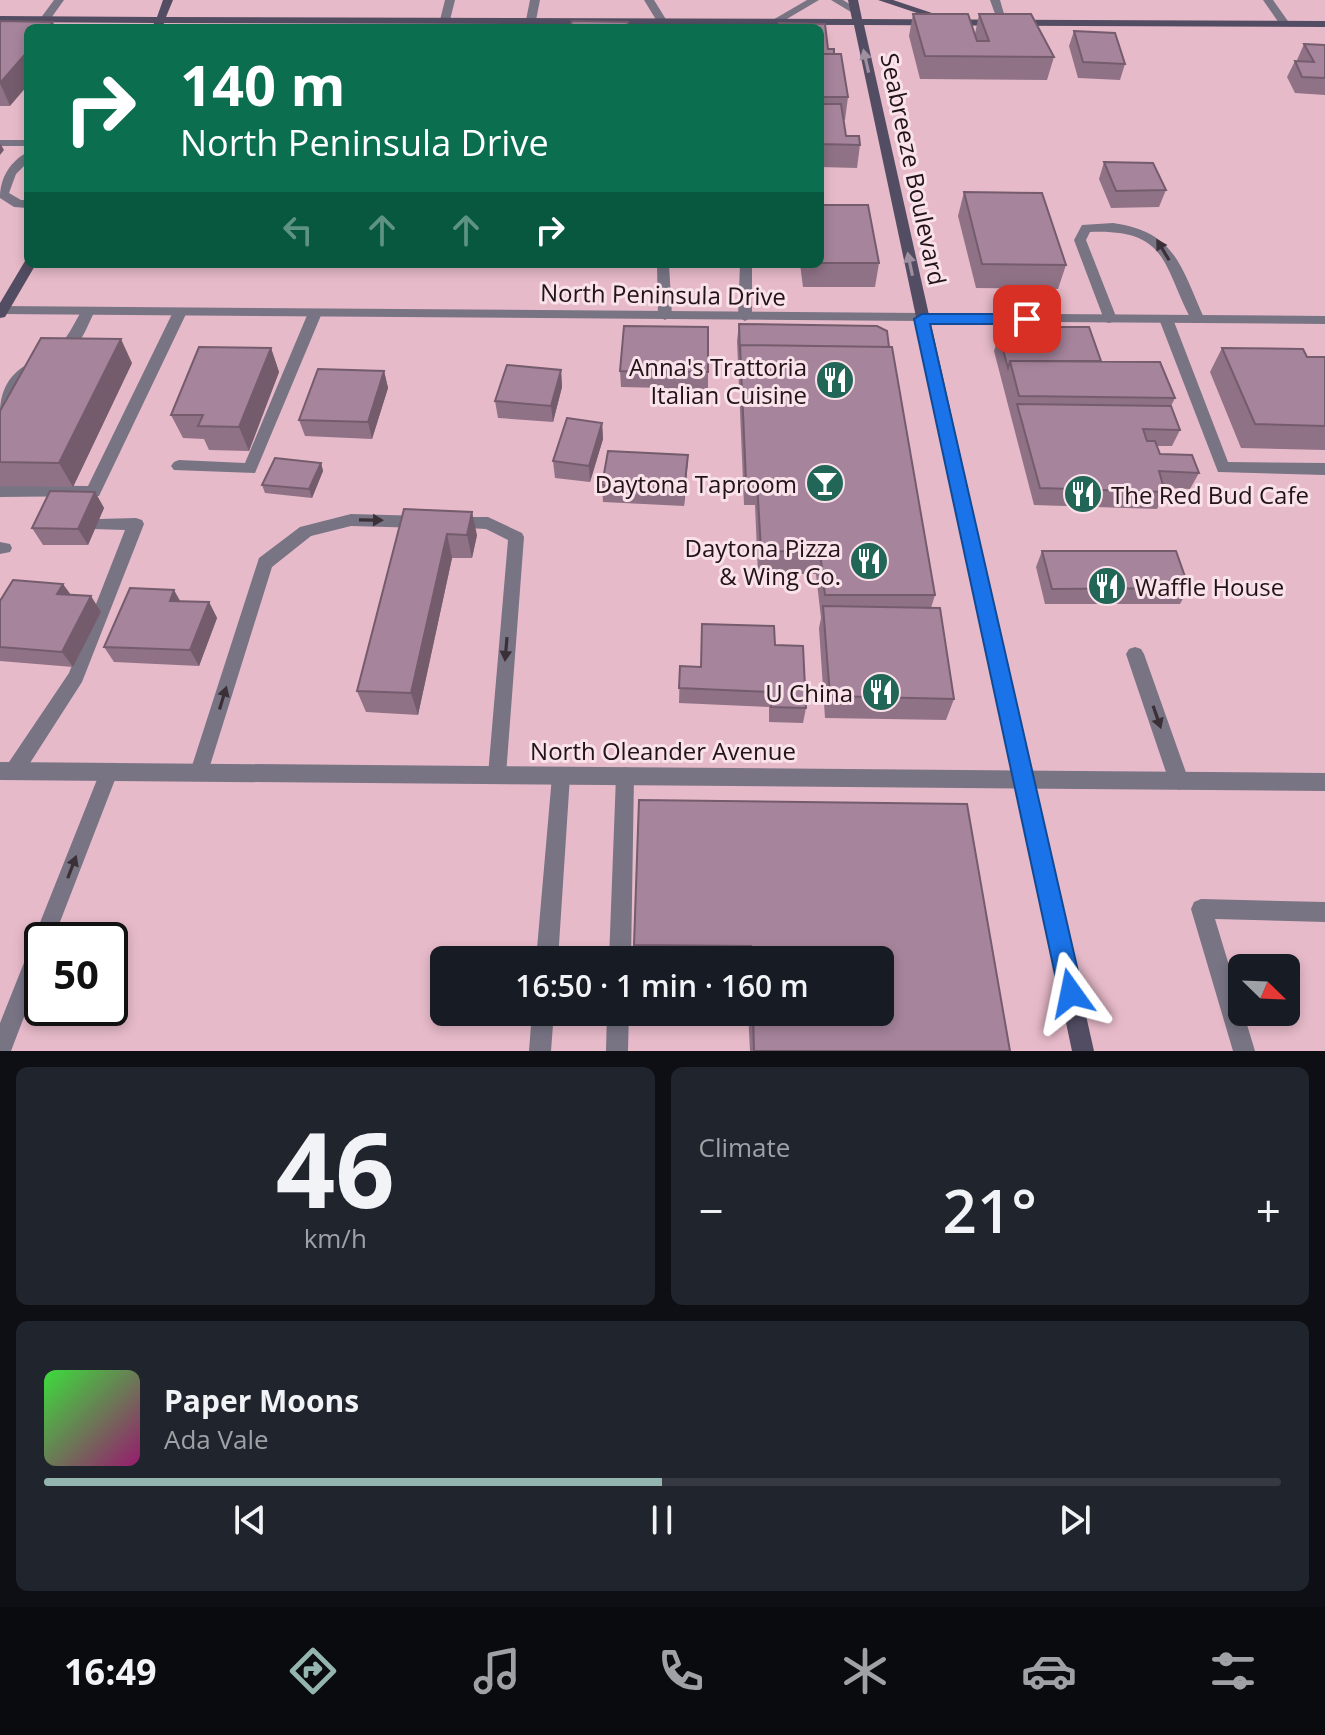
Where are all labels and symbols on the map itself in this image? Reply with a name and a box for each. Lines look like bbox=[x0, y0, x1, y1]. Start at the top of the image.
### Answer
one-way arrow bbox=[860, 48, 872, 73]
street label: Seabreeze Boulevard bbox=[873, 50, 955, 288]
one-way arrow bbox=[1156, 239, 1170, 261]
one-way arrow bbox=[903, 251, 916, 276]
street label: North Peninsula Drive bbox=[540, 275, 786, 313]
pin bbox=[993, 285, 1061, 353]
place label: Anna's Trattoria Italian Cuisine bbox=[629, 350, 807, 411]
restaurant icon: Anna's Trattoria Italian Cuisine bbox=[814, 359, 856, 401]
bar icon: Daytona Taproom bbox=[804, 462, 846, 504]
place label: Daytona Taproom bbox=[595, 467, 797, 500]
restaurant icon: The Red Bud Cafe bbox=[1062, 473, 1104, 515]
place label: The Red Bud Cafe bbox=[1111, 478, 1309, 511]
one-way arrow bbox=[359, 514, 384, 527]
place label: Daytona Pizza & Wing Co. bbox=[685, 531, 841, 592]
restaurant icon: Daytona Pizza & Wing Co. bbox=[848, 540, 890, 582]
restaurant icon: Waffle House bbox=[1086, 565, 1128, 607]
place label: Waffle House bbox=[1135, 570, 1284, 603]
one-way arrow bbox=[500, 637, 513, 662]
restaurant icon: U China bbox=[860, 671, 902, 713]
place label: U China bbox=[765, 676, 853, 709]
one-way arrow bbox=[217, 686, 229, 710]
one-way arrow bbox=[1152, 705, 1164, 729]
street label: North Oleander Avenue bbox=[530, 734, 796, 767]
one-way arrow bbox=[66, 855, 79, 879]
speed limit sign: 50 bbox=[24, 922, 128, 1026]
position arrow bbox=[1029, 951, 1113, 1035]
north arrow bbox=[1228, 954, 1300, 1026]

